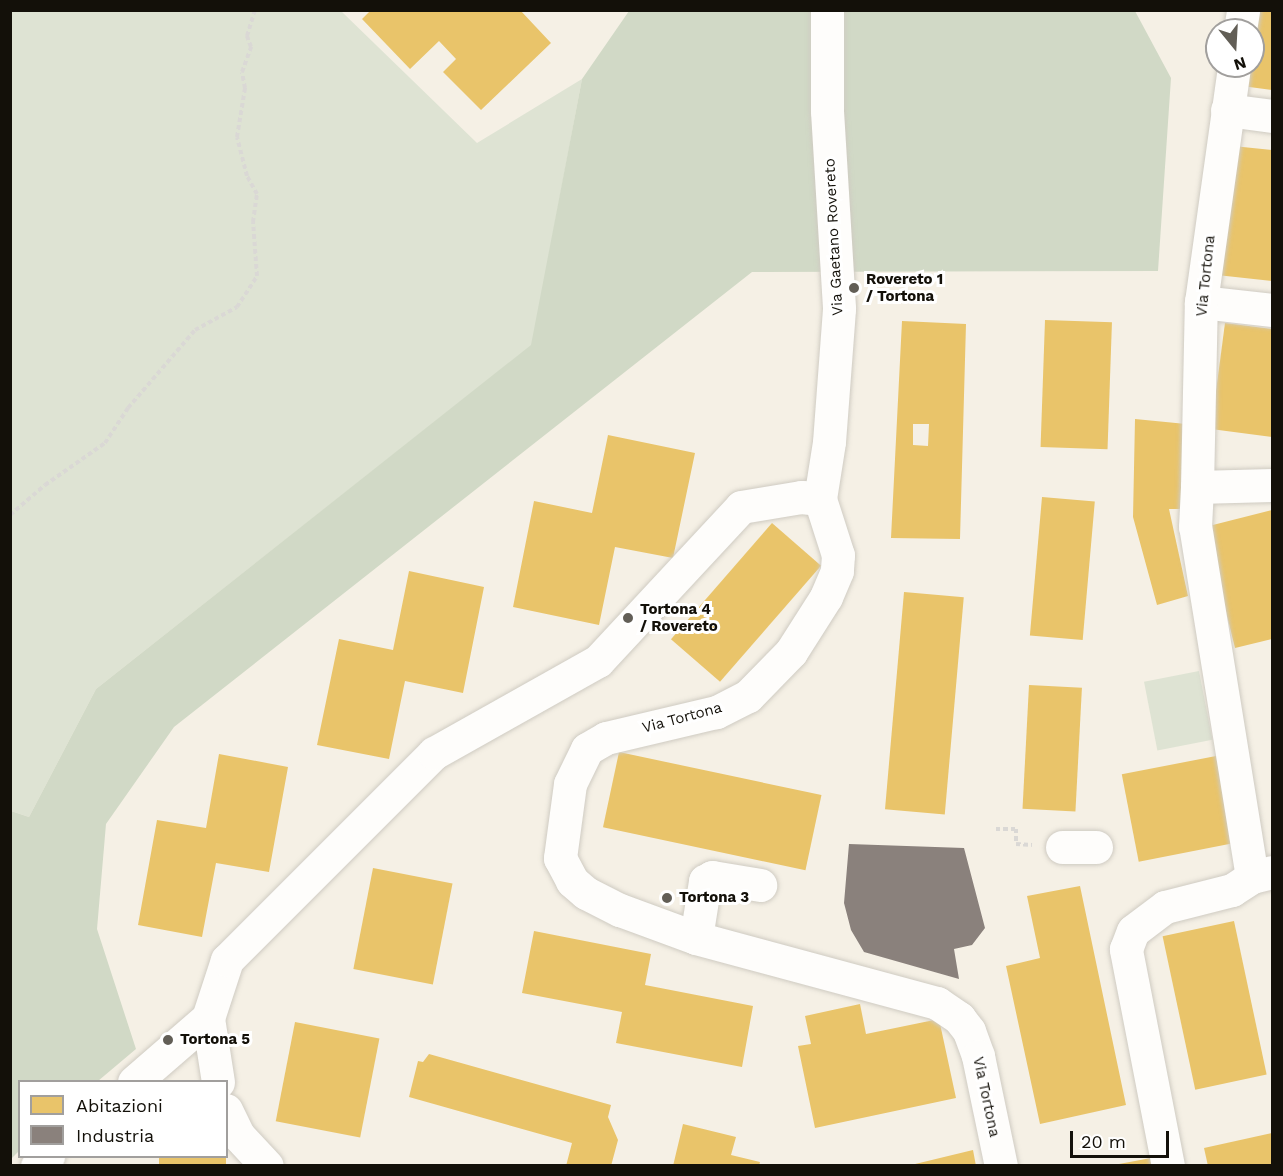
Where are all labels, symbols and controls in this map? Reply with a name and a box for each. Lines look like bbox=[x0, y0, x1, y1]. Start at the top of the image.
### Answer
north arrow bbox=[1205, 18, 1265, 78]
text: N bbox=[1232, 53, 1249, 75]
street label: Via Gaetano Rovereto bbox=[821, 158, 847, 316]
street label: Via Tortona bbox=[1193, 234, 1219, 318]
place label: Rovereto 1 / Tortona bbox=[866, 270, 943, 305]
marker: Rovereto 1 / Tortona bbox=[847, 281, 861, 295]
place label: Tortona 4 / Rovereto bbox=[640, 600, 718, 635]
marker: Tortona 4 / Rovereto bbox=[621, 611, 635, 625]
street label: Via Tortona bbox=[640, 699, 724, 737]
place label: Tortona 3 bbox=[679, 889, 749, 907]
marker: Tortona 3 bbox=[660, 891, 674, 905]
place label: Tortona 5 bbox=[180, 1031, 250, 1049]
marker: Tortona 5 bbox=[161, 1033, 175, 1047]
street label: Via Tortona bbox=[969, 1055, 1003, 1139]
legend bbox=[18, 1080, 228, 1158]
text: Abitazioni bbox=[76, 1095, 163, 1116]
scale bar bbox=[1073, 1119, 1172, 1157]
text: Industria bbox=[76, 1125, 154, 1146]
text: 20 m bbox=[1081, 1131, 1126, 1152]

